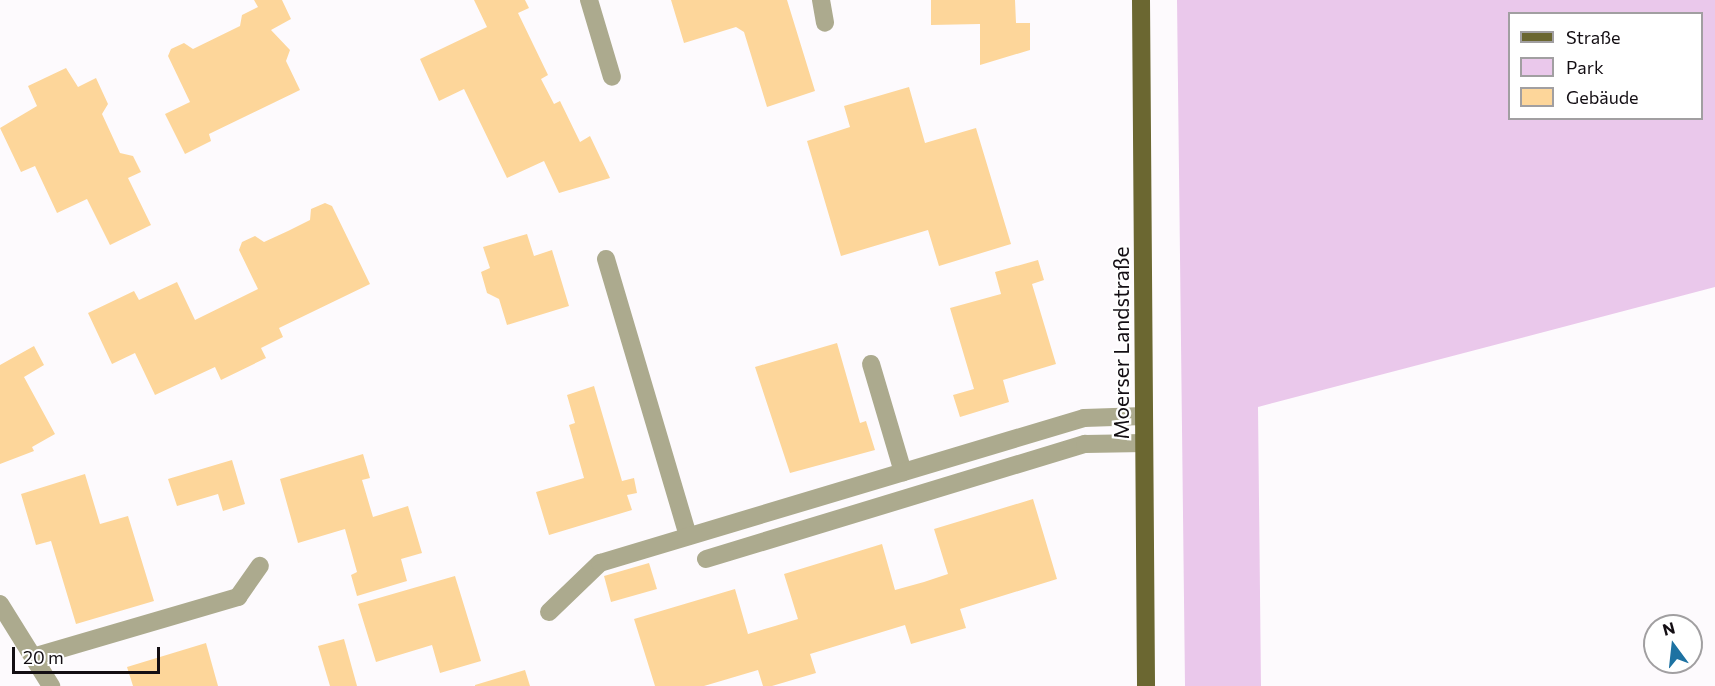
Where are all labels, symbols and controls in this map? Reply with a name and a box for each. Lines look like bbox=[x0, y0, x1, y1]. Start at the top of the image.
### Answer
legend bbox=[1508, 12, 1703, 120]
text: Straße bbox=[1566, 26, 1621, 48]
text: Park bbox=[1566, 56, 1604, 78]
text: Gebäude bbox=[1566, 86, 1639, 108]
street label: Moerser Landstraße bbox=[1108, 247, 1134, 439]
north arrow bbox=[1643, 614, 1703, 674]
text: N bbox=[1660, 617, 1677, 639]
scale bar bbox=[15, 635, 164, 673]
text: 20 m bbox=[23, 646, 64, 668]

